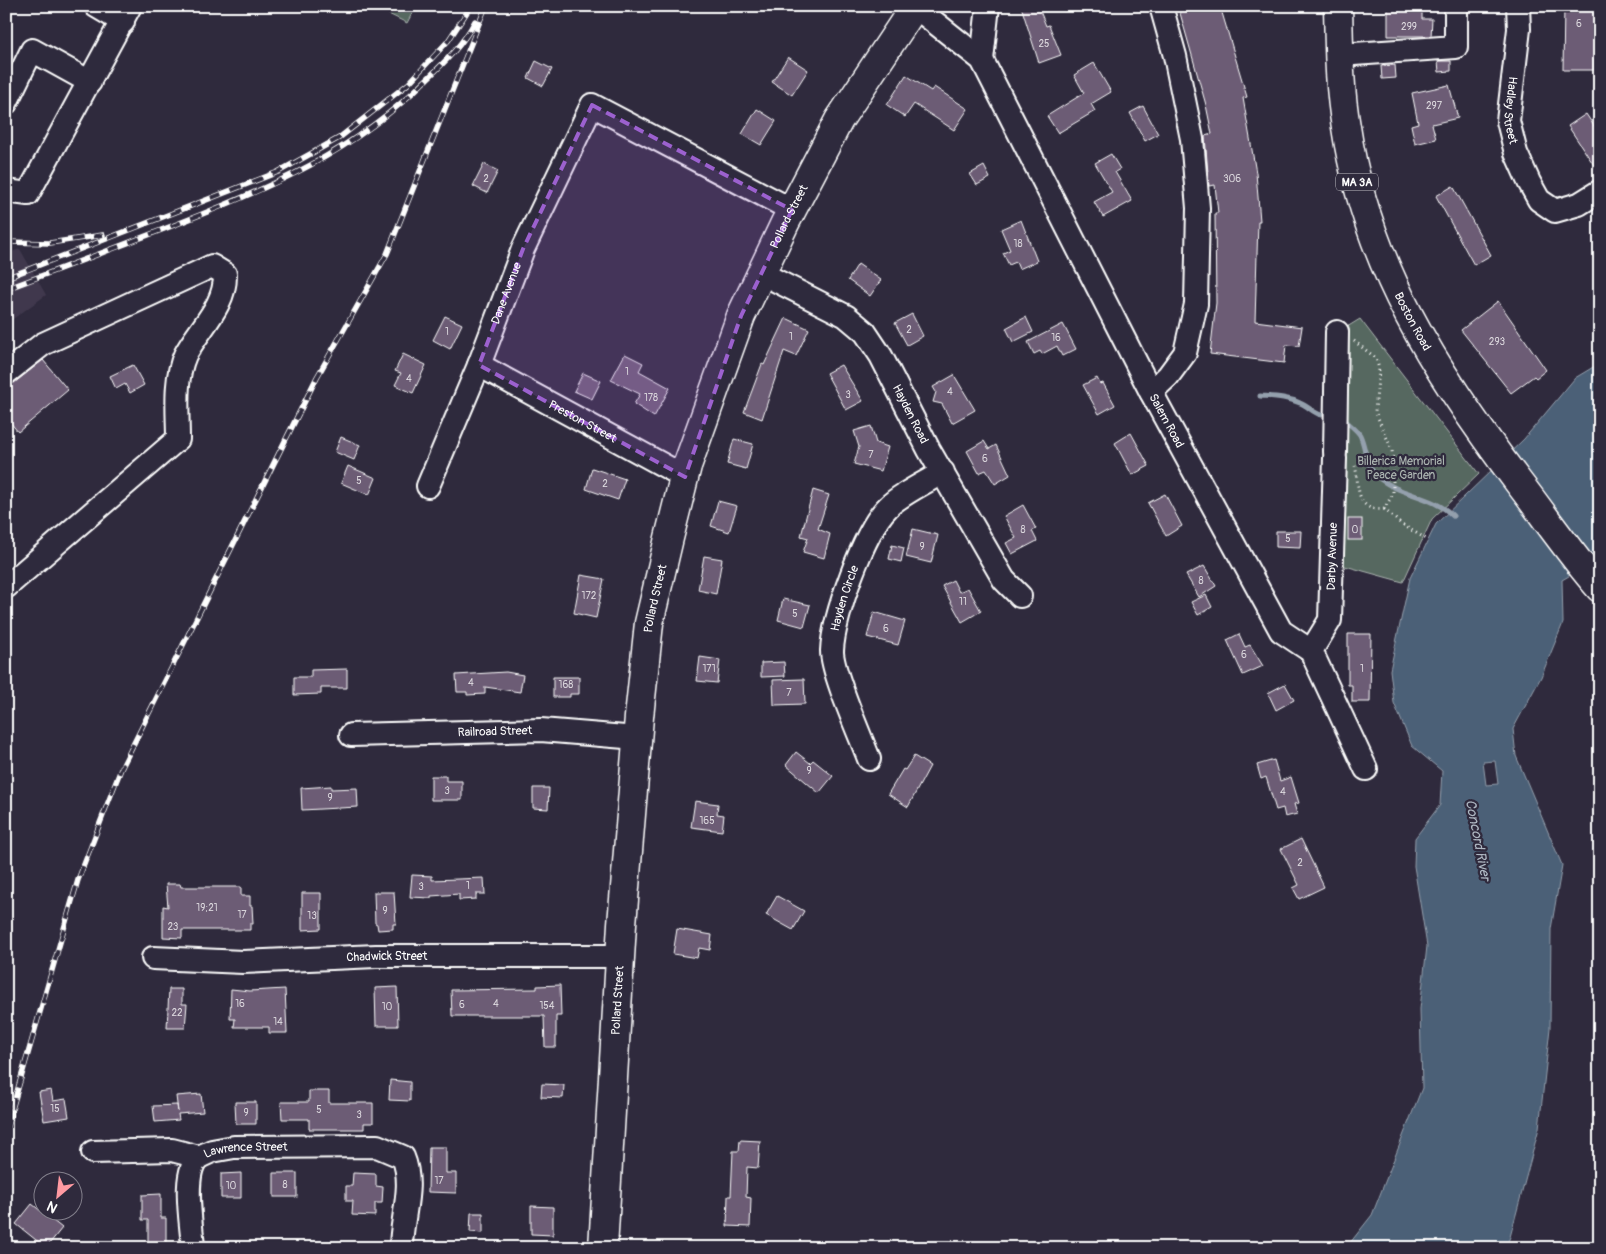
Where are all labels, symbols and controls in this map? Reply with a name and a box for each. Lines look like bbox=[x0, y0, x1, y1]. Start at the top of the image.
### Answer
house number: 6 bbox=[1576, 18, 1582, 30]
house number: 299 bbox=[1401, 21, 1417, 33]
house number: 25 bbox=[1038, 38, 1050, 50]
street label: Hadley Street bbox=[1500, 76, 1521, 146]
house number: 297 bbox=[1426, 100, 1443, 112]
house number: 2 bbox=[483, 173, 489, 185]
house number: 306 bbox=[1223, 173, 1241, 185]
road number: MA 3A bbox=[1336, 173, 1378, 190]
street label: Pollard Street bbox=[767, 182, 811, 251]
house number: 18 bbox=[1014, 238, 1022, 250]
street label: Dane Avenue bbox=[488, 260, 525, 326]
street label: Boston Road bbox=[1391, 290, 1434, 353]
house number: 2 bbox=[906, 324, 912, 336]
house number: 1 bbox=[445, 326, 449, 338]
house number: 1 bbox=[789, 331, 793, 343]
house number: 16 bbox=[1051, 332, 1061, 344]
house number: 293 bbox=[1489, 336, 1506, 348]
house number: 1 bbox=[625, 366, 629, 378]
house number: 4 bbox=[406, 373, 412, 385]
street label: Hayden Road bbox=[889, 382, 932, 446]
house number: 4 bbox=[947, 386, 953, 398]
house number: 3 bbox=[845, 389, 851, 401]
street label: Salem Road bbox=[1146, 391, 1187, 450]
house number: 178 bbox=[644, 392, 658, 404]
street label: Preston Street bbox=[546, 397, 619, 446]
house number: 7 bbox=[868, 449, 874, 461]
house number: 6 bbox=[982, 453, 988, 465]
park label: Billerica Memorial Peace Garden bbox=[1357, 454, 1445, 483]
house number: 5 bbox=[356, 475, 362, 487]
house number: 2 bbox=[602, 478, 608, 490]
street label: Darby Avenue bbox=[1323, 522, 1341, 591]
house number: 8 bbox=[1020, 524, 1026, 536]
house number: 0 bbox=[1352, 524, 1359, 536]
house number: 5 bbox=[1285, 533, 1291, 545]
house number: 9 bbox=[919, 541, 925, 553]
street label: Pollard Street bbox=[641, 563, 670, 633]
street label: Hayden Circle bbox=[827, 563, 862, 632]
house number: 8 bbox=[1198, 575, 1204, 587]
house number: 172 bbox=[582, 590, 597, 602]
house number: 11 bbox=[959, 596, 967, 608]
house number: 5 bbox=[792, 608, 798, 620]
house number: 6 bbox=[883, 623, 889, 635]
house number: 6 bbox=[1241, 649, 1247, 661]
house number: 171 bbox=[702, 663, 716, 675]
house number: 1 bbox=[1360, 663, 1364, 675]
house number: 4 bbox=[468, 677, 474, 689]
house number: 168 bbox=[559, 679, 573, 691]
house number: 7 bbox=[786, 687, 792, 699]
street label: Railroad Street bbox=[457, 723, 533, 740]
house number: 9 bbox=[806, 765, 812, 777]
house number: 3 bbox=[444, 785, 450, 797]
house number: 4 bbox=[1280, 786, 1286, 798]
house number: 9 bbox=[327, 792, 333, 804]
water label: Concord River bbox=[1462, 798, 1495, 884]
house number: 165 bbox=[699, 815, 715, 827]
house number: 2 bbox=[1297, 857, 1303, 869]
house number: 1 bbox=[466, 880, 470, 892]
house number: 3 bbox=[418, 881, 424, 893]
house number: 19;21 bbox=[196, 902, 218, 914]
house number: 9 bbox=[382, 905, 388, 917]
house number: 17 bbox=[237, 909, 247, 921]
house number: 13 bbox=[307, 910, 317, 922]
house number: 23 bbox=[168, 921, 179, 933]
street label: Chadwick Street bbox=[346, 948, 427, 965]
street label: Pollard Street bbox=[608, 965, 627, 1036]
house number: 16 bbox=[235, 998, 245, 1010]
house number: 4 bbox=[493, 998, 499, 1010]
house number: 6 bbox=[459, 999, 465, 1011]
house number: 154 bbox=[539, 1000, 555, 1012]
house number: 10 bbox=[382, 1001, 393, 1013]
house number: 22 bbox=[171, 1007, 183, 1019]
house number: 14 bbox=[273, 1016, 283, 1028]
house number: 15 bbox=[50, 1103, 60, 1115]
house number: 5 bbox=[316, 1104, 322, 1116]
house number: 9 bbox=[243, 1107, 249, 1119]
house number: 3 bbox=[356, 1109, 362, 1121]
street label: Lawrence Street bbox=[201, 1139, 288, 1161]
north arrow bbox=[32, 1172, 82, 1222]
house number: 17 bbox=[434, 1175, 444, 1187]
house number: 8 bbox=[282, 1179, 288, 1191]
house number: 10 bbox=[226, 1180, 237, 1192]
text: N bbox=[44, 1197, 60, 1217]

